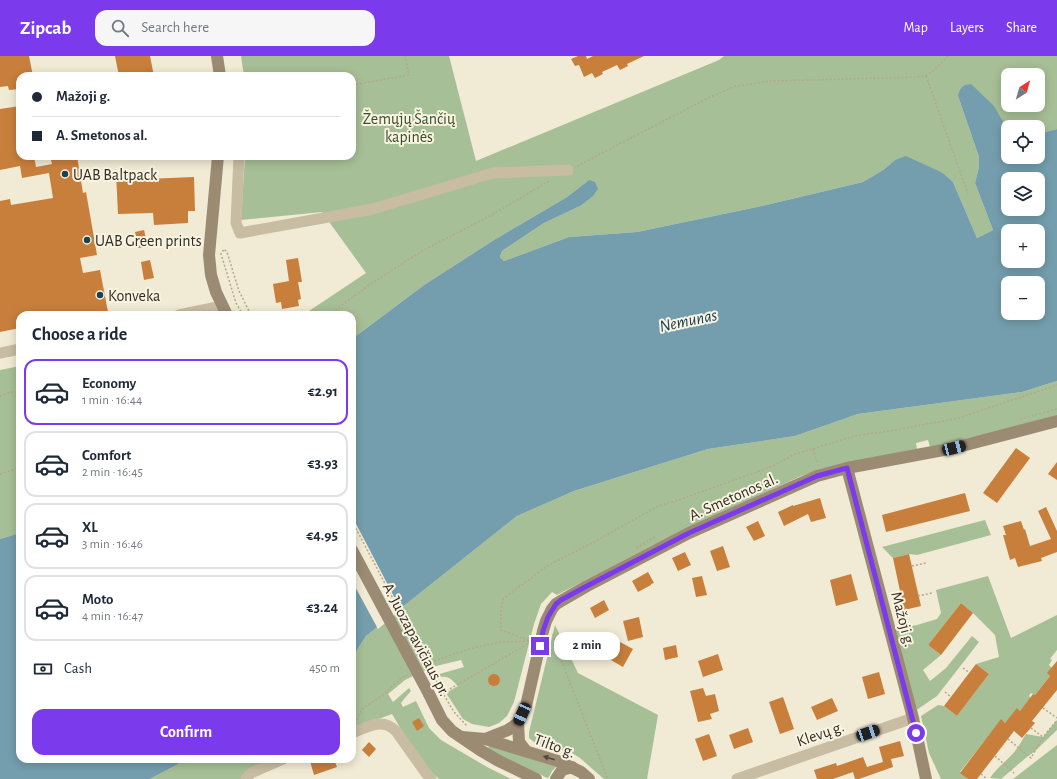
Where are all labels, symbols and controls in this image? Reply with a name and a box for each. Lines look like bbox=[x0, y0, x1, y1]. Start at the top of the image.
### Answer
search box bbox=[95, 10, 375, 46]
icon: search bbox=[109, 17, 131, 39]
text: Zipcab bbox=[20, 19, 71, 38]
text: Search here bbox=[141, 20, 209, 35]
text: Map bbox=[903, 21, 928, 35]
text: Layers bbox=[950, 21, 984, 35]
text: Share bbox=[1006, 21, 1037, 35]
north arrow bbox=[1001, 68, 1045, 112]
map controls bbox=[1001, 68, 1045, 320]
text: Mažoji g. bbox=[56, 89, 110, 104]
park label: Žemųjų Šančių kapinės bbox=[363, 109, 456, 145]
button: locate bbox=[1001, 120, 1045, 164]
text: A. Smetonos al. bbox=[56, 128, 148, 143]
place label: UAB Baltpack bbox=[73, 167, 158, 183]
marker: UAB Baltpack bbox=[60, 169, 70, 179]
button: layers bbox=[1001, 172, 1045, 216]
button: + bbox=[1001, 224, 1045, 268]
place label: UAB Green prints bbox=[95, 233, 202, 249]
marker: UAB Green prints bbox=[82, 235, 92, 245]
button: − bbox=[1001, 276, 1045, 320]
place label: Konveka bbox=[108, 288, 160, 304]
marker: Konveka bbox=[95, 290, 105, 300]
water label: Nemunas bbox=[658, 306, 719, 335]
text: Choose a ride bbox=[32, 326, 127, 344]
icon: car bbox=[34, 374, 70, 410]
text: Economy bbox=[82, 376, 136, 391]
text: €2.91 bbox=[308, 384, 338, 399]
text: 1 min · 16:44 bbox=[82, 394, 142, 407]
car bbox=[941, 439, 967, 457]
icon: car bbox=[34, 446, 70, 482]
text: Comfort bbox=[82, 448, 131, 463]
text: €3.93 bbox=[307, 456, 338, 471]
text: 2 min · 16:45 bbox=[82, 466, 143, 479]
street label: A. Smetonos al. bbox=[687, 470, 780, 524]
icon: car bbox=[34, 518, 70, 554]
text: XL bbox=[82, 520, 98, 535]
text: €4.95 bbox=[306, 528, 338, 543]
text: 3 min · 16:46 bbox=[82, 538, 143, 551]
street label: A. Juozapavičiaus pr. bbox=[380, 580, 453, 699]
icon: car bbox=[34, 590, 70, 626]
street label: Mažoji g. bbox=[887, 590, 918, 649]
text: Moto bbox=[82, 592, 114, 607]
text: €3.24 bbox=[306, 600, 338, 615]
text: 4 min · 16:47 bbox=[82, 610, 143, 623]
callout: 2 min bbox=[554, 632, 620, 660]
route end bbox=[531, 637, 549, 655]
text: 2 min bbox=[573, 639, 601, 652]
icon: cash bbox=[32, 658, 54, 680]
text: Cash bbox=[64, 661, 92, 676]
text: 450 m bbox=[309, 662, 340, 675]
car bbox=[512, 701, 532, 727]
button: Confirm bbox=[32, 709, 340, 755]
street label: Klevų g. bbox=[795, 718, 846, 750]
car bbox=[855, 723, 881, 743]
route start bbox=[907, 724, 925, 742]
street label: Tilto g. bbox=[532, 731, 577, 761]
one-way arrow bbox=[543, 755, 555, 761]

